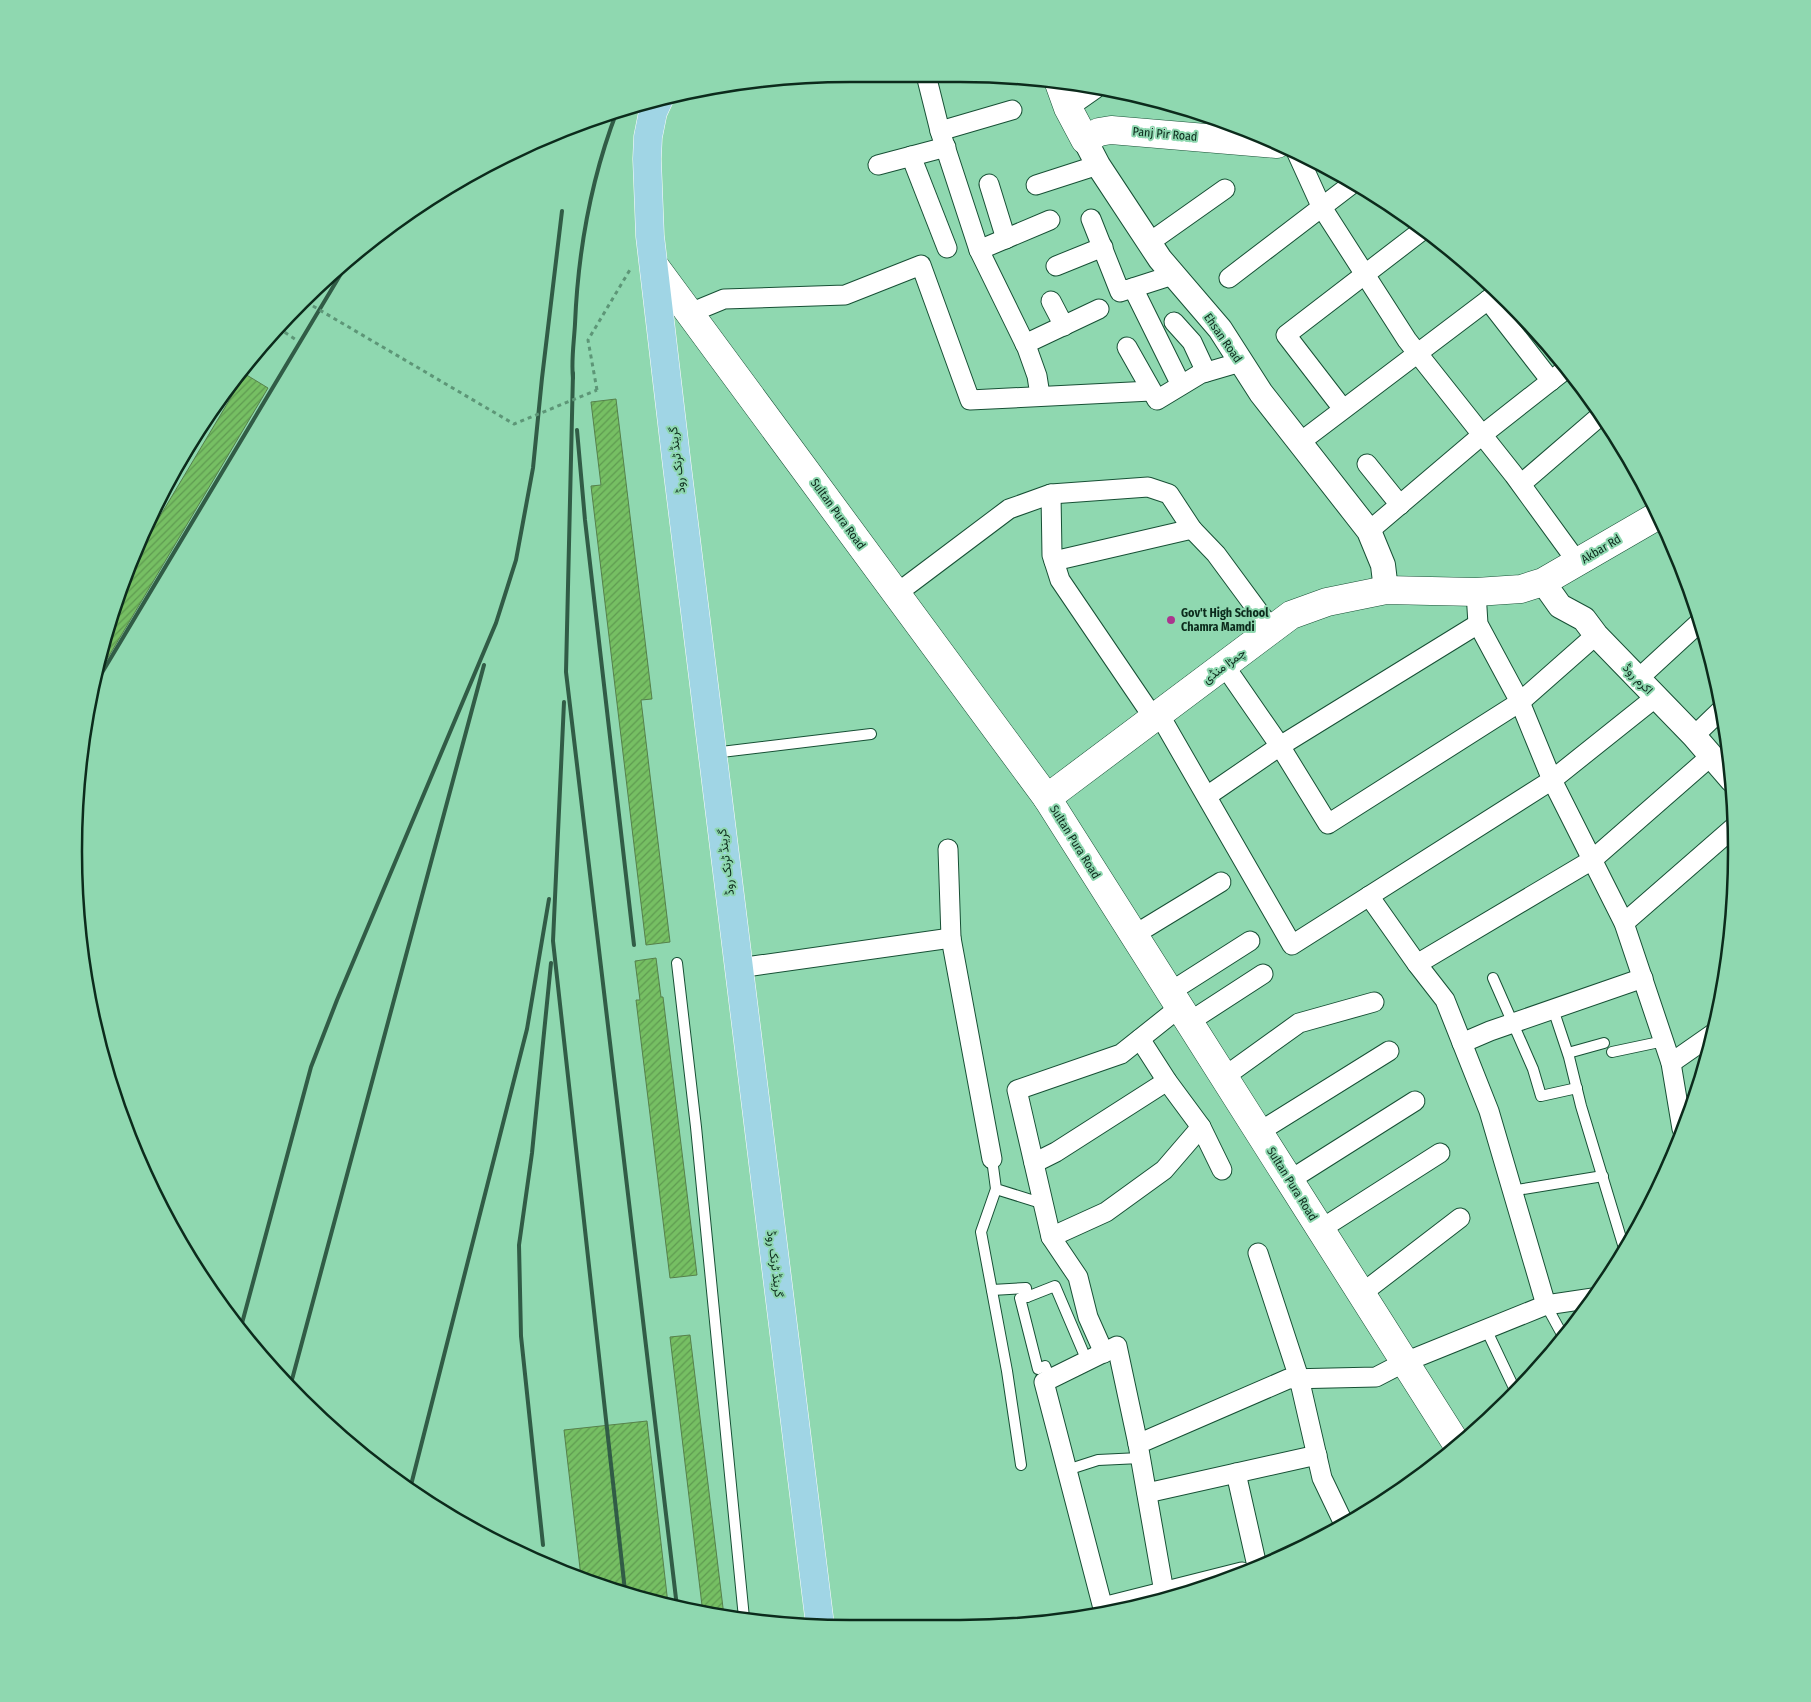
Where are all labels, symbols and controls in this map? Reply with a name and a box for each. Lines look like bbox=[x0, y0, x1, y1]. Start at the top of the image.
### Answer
street label: Panj Pir Road bbox=[1132, 124, 1198, 144]
street label: Ehsan Road bbox=[1201, 311, 1245, 365]
street label: گرینڈ ٹرنک روڈ bbox=[666, 426, 689, 494]
street label: Sultan Pura Road bbox=[808, 476, 868, 552]
street label: Akbar Rd bbox=[1579, 532, 1623, 566]
place label: Gov't High School Chamra Mamdi bbox=[1181, 606, 1269, 634]
marker: Gov't High School Chamra Mamdi bbox=[1165, 614, 1177, 626]
street label: چمڑا منڈی bbox=[1200, 645, 1249, 687]
street label: اکرم روڈ bbox=[1619, 661, 1656, 698]
street label: Sultan Pura Road bbox=[1047, 803, 1103, 881]
street label: گرینڈ ٹرنک روڈ bbox=[715, 828, 738, 896]
street label: Sultan Pura Road bbox=[1264, 1145, 1320, 1223]
street label: گرینڈ ٹرنک روڈ bbox=[763, 1230, 786, 1298]

